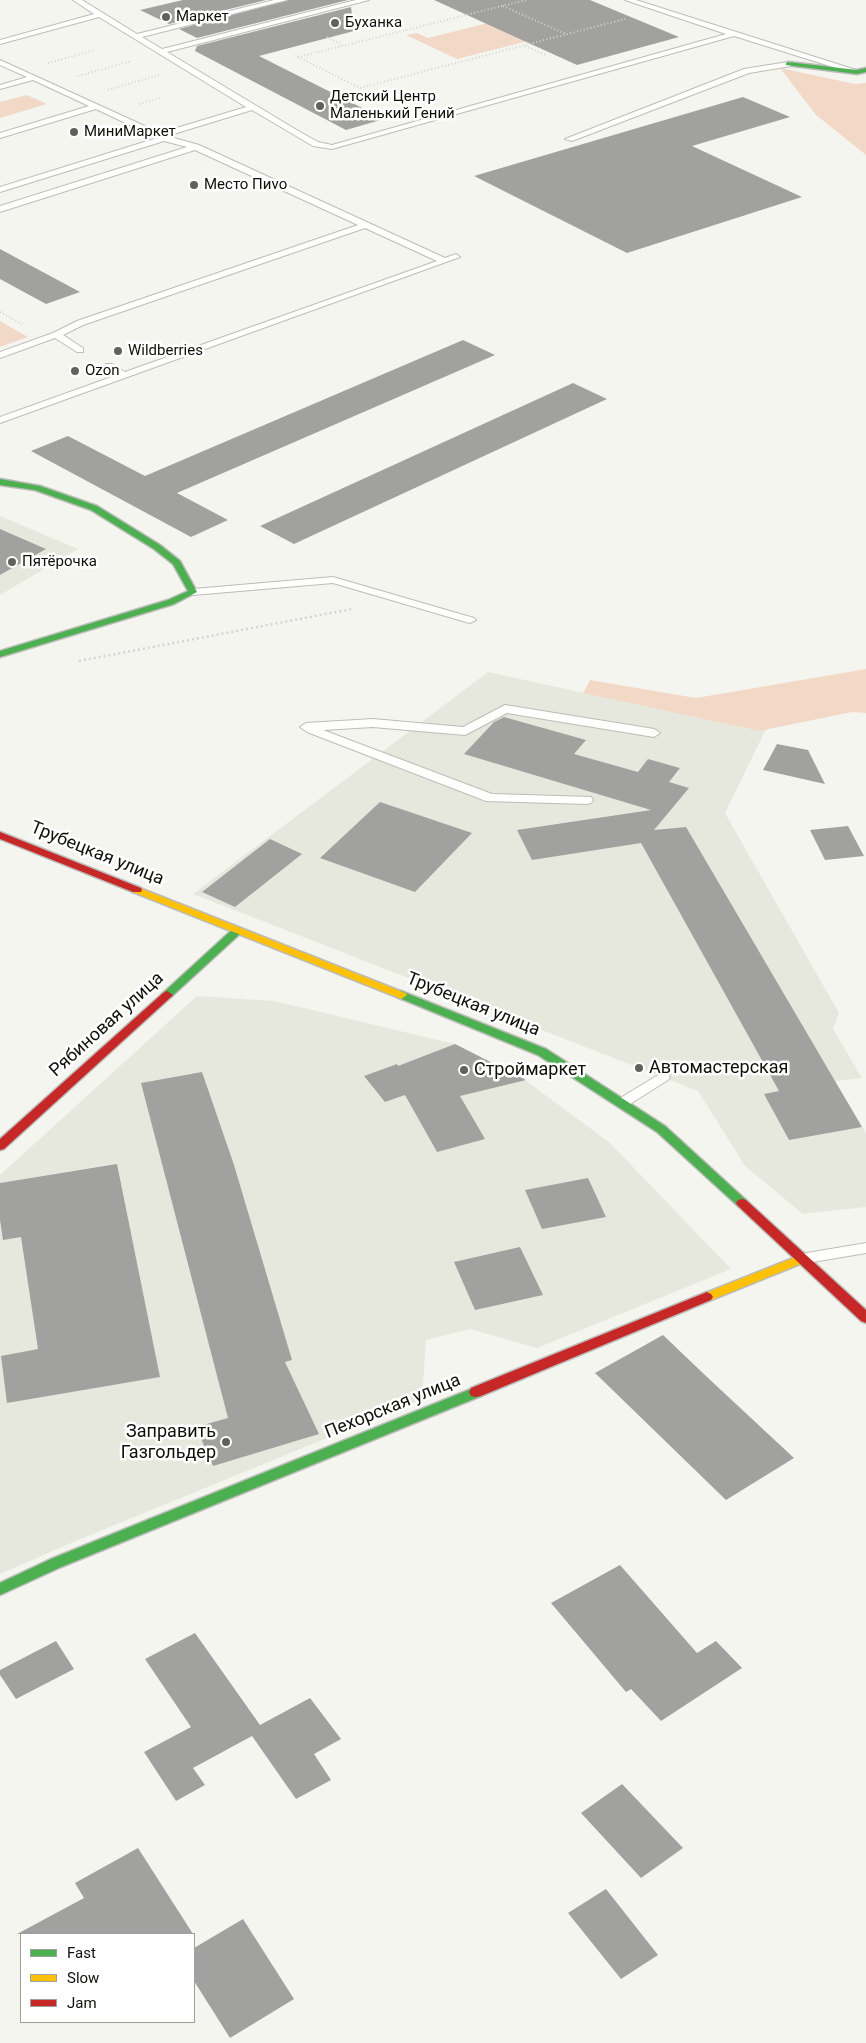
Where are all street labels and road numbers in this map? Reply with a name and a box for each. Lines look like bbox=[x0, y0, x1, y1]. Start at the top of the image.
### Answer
street label: Трубецкая улица bbox=[27, 817, 167, 891]
street label: Рябиновая улица bbox=[46, 968, 168, 1082]
street label: Трубецкая улица bbox=[403, 968, 543, 1042]
street label: Пехорская улица bbox=[322, 1370, 464, 1444]

